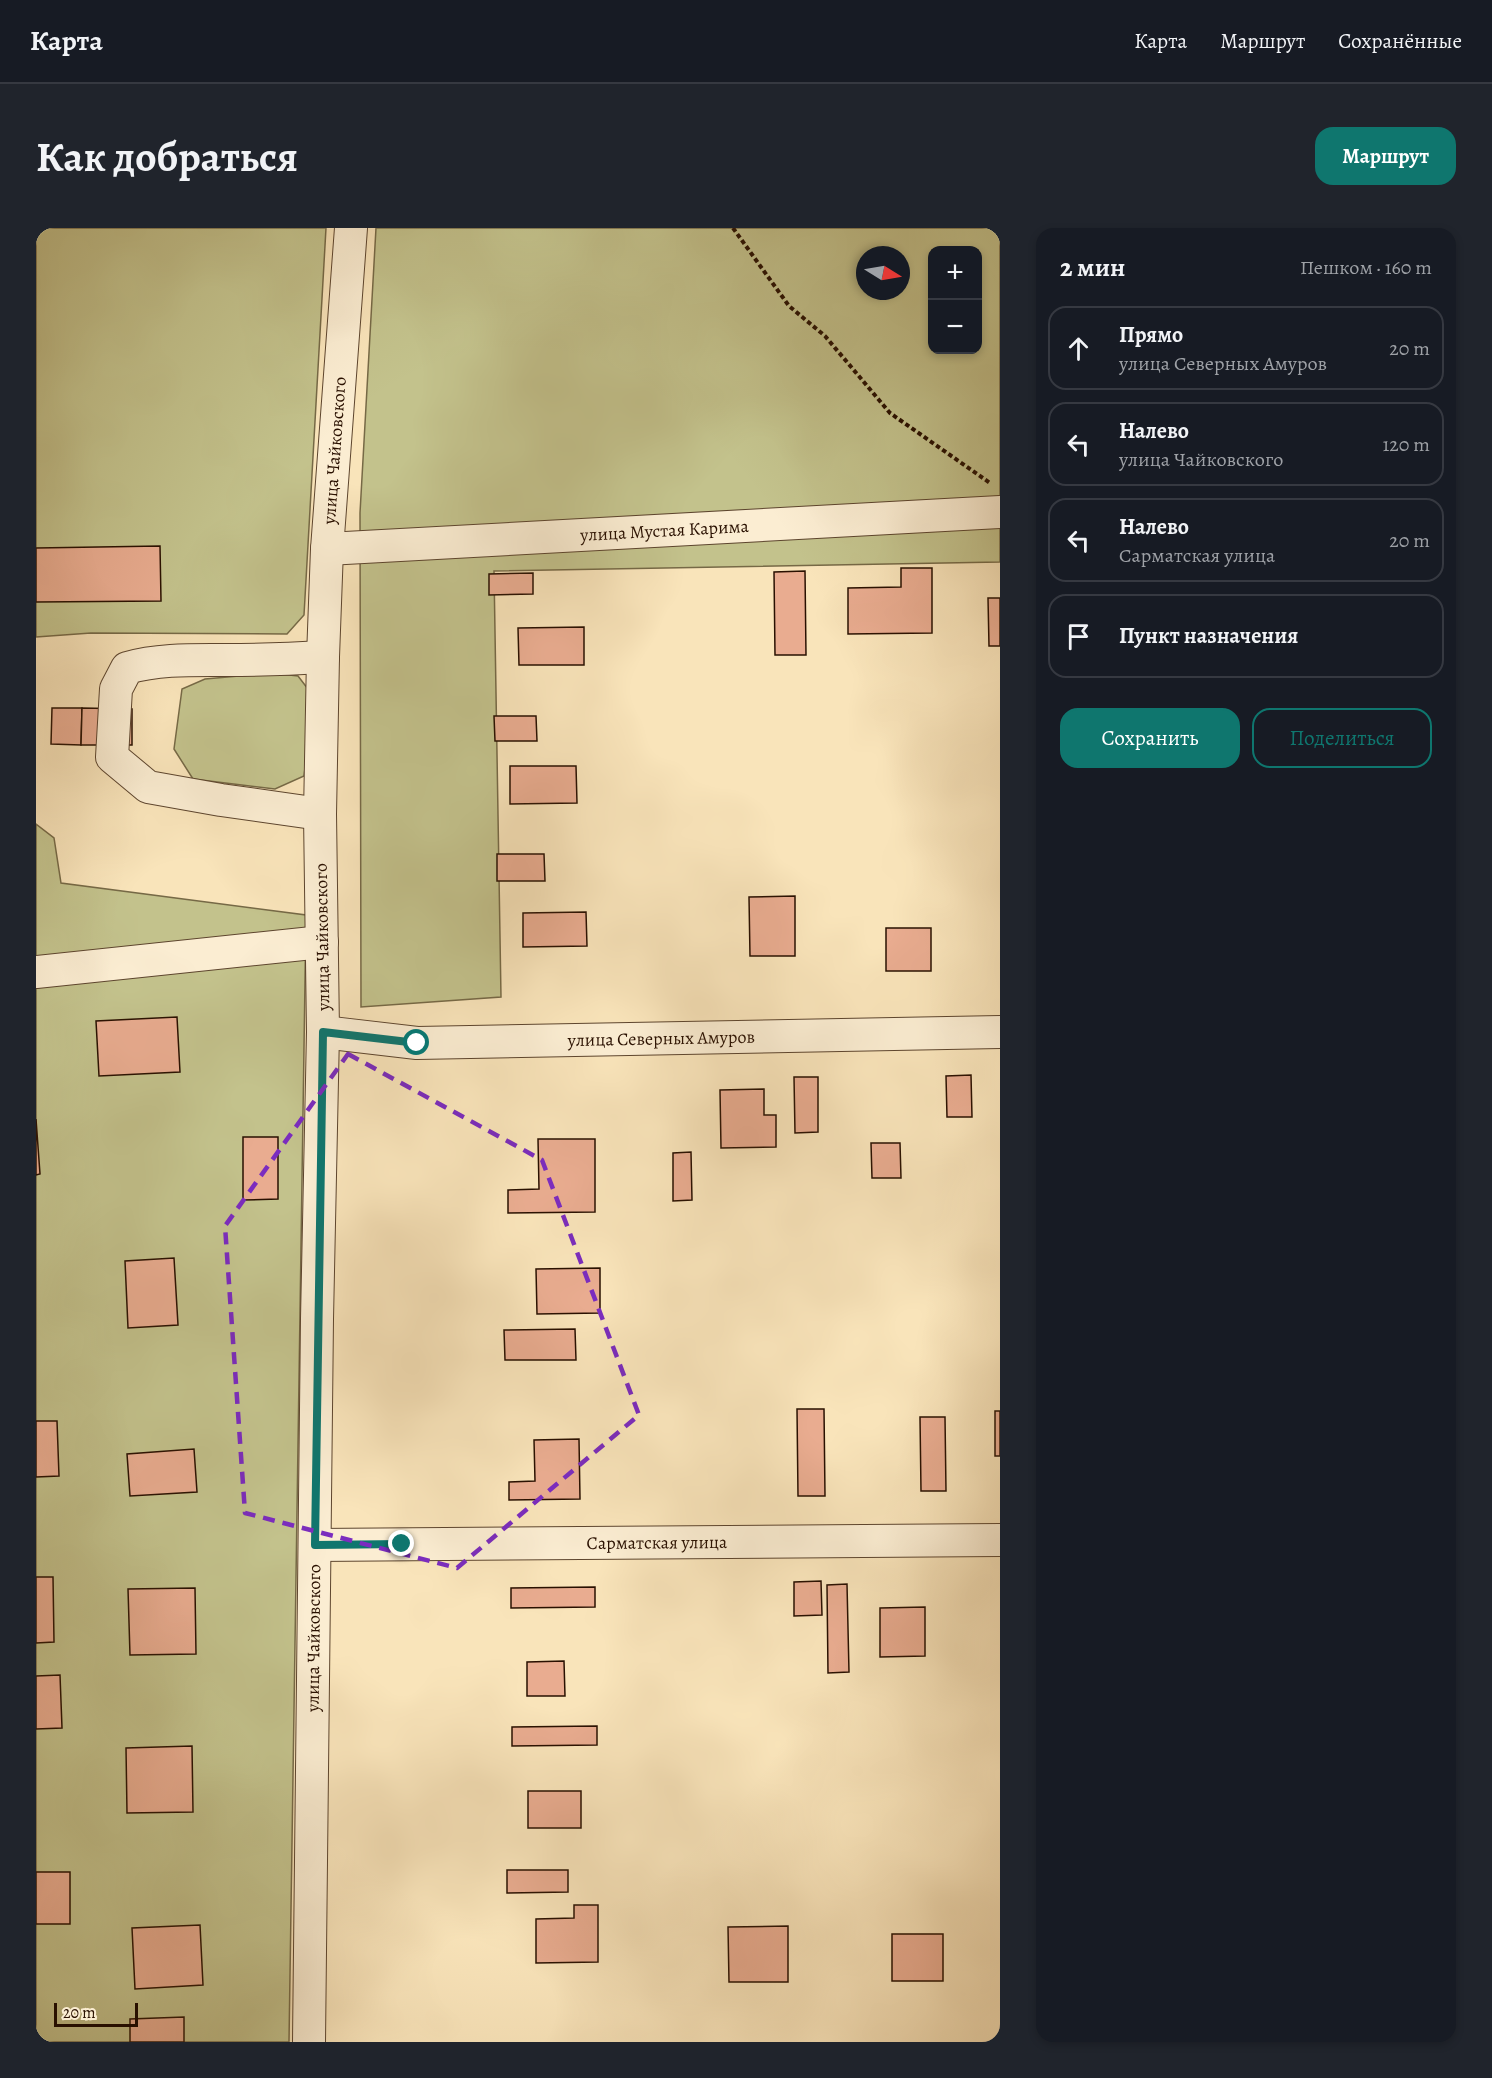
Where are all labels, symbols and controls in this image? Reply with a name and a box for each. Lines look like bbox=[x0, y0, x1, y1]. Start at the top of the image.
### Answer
text: Карта bbox=[30, 22, 103, 60]
text: Карта bbox=[1134, 27, 1187, 55]
text: Маршрут bbox=[1220, 27, 1305, 55]
text: Сохранённые bbox=[1338, 27, 1462, 55]
button: Маршрут bbox=[1315, 127, 1456, 185]
text: Как добраться bbox=[36, 128, 298, 185]
north arrow bbox=[856, 246, 910, 300]
map controls bbox=[928, 246, 982, 354]
button: + bbox=[928, 246, 982, 300]
text: 2 мин bbox=[1060, 250, 1125, 285]
text: Пешком · 160 m bbox=[1300, 254, 1432, 281]
button: − bbox=[928, 300, 982, 354]
text: Прямо bbox=[1119, 320, 1183, 350]
icon: ahead bbox=[1062, 332, 1095, 365]
text: 20 m bbox=[1389, 335, 1430, 362]
text: улица Северных Амуров bbox=[1119, 350, 1327, 377]
street label: улица Чайковского bbox=[317, 376, 352, 526]
text: Налево bbox=[1119, 416, 1189, 446]
icon: left bbox=[1062, 428, 1095, 461]
text: 120 m bbox=[1382, 431, 1430, 458]
text: улица Чайковского bbox=[1119, 446, 1283, 473]
text: Налево bbox=[1119, 512, 1189, 542]
street label: улица Мустая Карима bbox=[579, 514, 750, 547]
icon: left bbox=[1062, 524, 1095, 557]
text: 20 m bbox=[1389, 527, 1430, 554]
text: Сарматская улица bbox=[1119, 542, 1275, 569]
icon: arrive bbox=[1062, 620, 1095, 653]
text: Пункт назначения bbox=[1119, 621, 1298, 651]
button: Сохранить bbox=[1060, 708, 1240, 768]
button: Поделиться bbox=[1252, 708, 1432, 768]
street label: улица Чайковского bbox=[309, 863, 335, 1012]
street label: улица Северных Амуров bbox=[566, 1025, 755, 1052]
route start bbox=[403, 1029, 429, 1055]
route end bbox=[388, 1530, 414, 1556]
street label: Сарматская улица bbox=[586, 1530, 728, 1555]
street label: улица Чайковского bbox=[301, 1564, 326, 1713]
scale bar bbox=[54, 2000, 138, 2028]
text: 20 m bbox=[63, 2002, 96, 2024]

